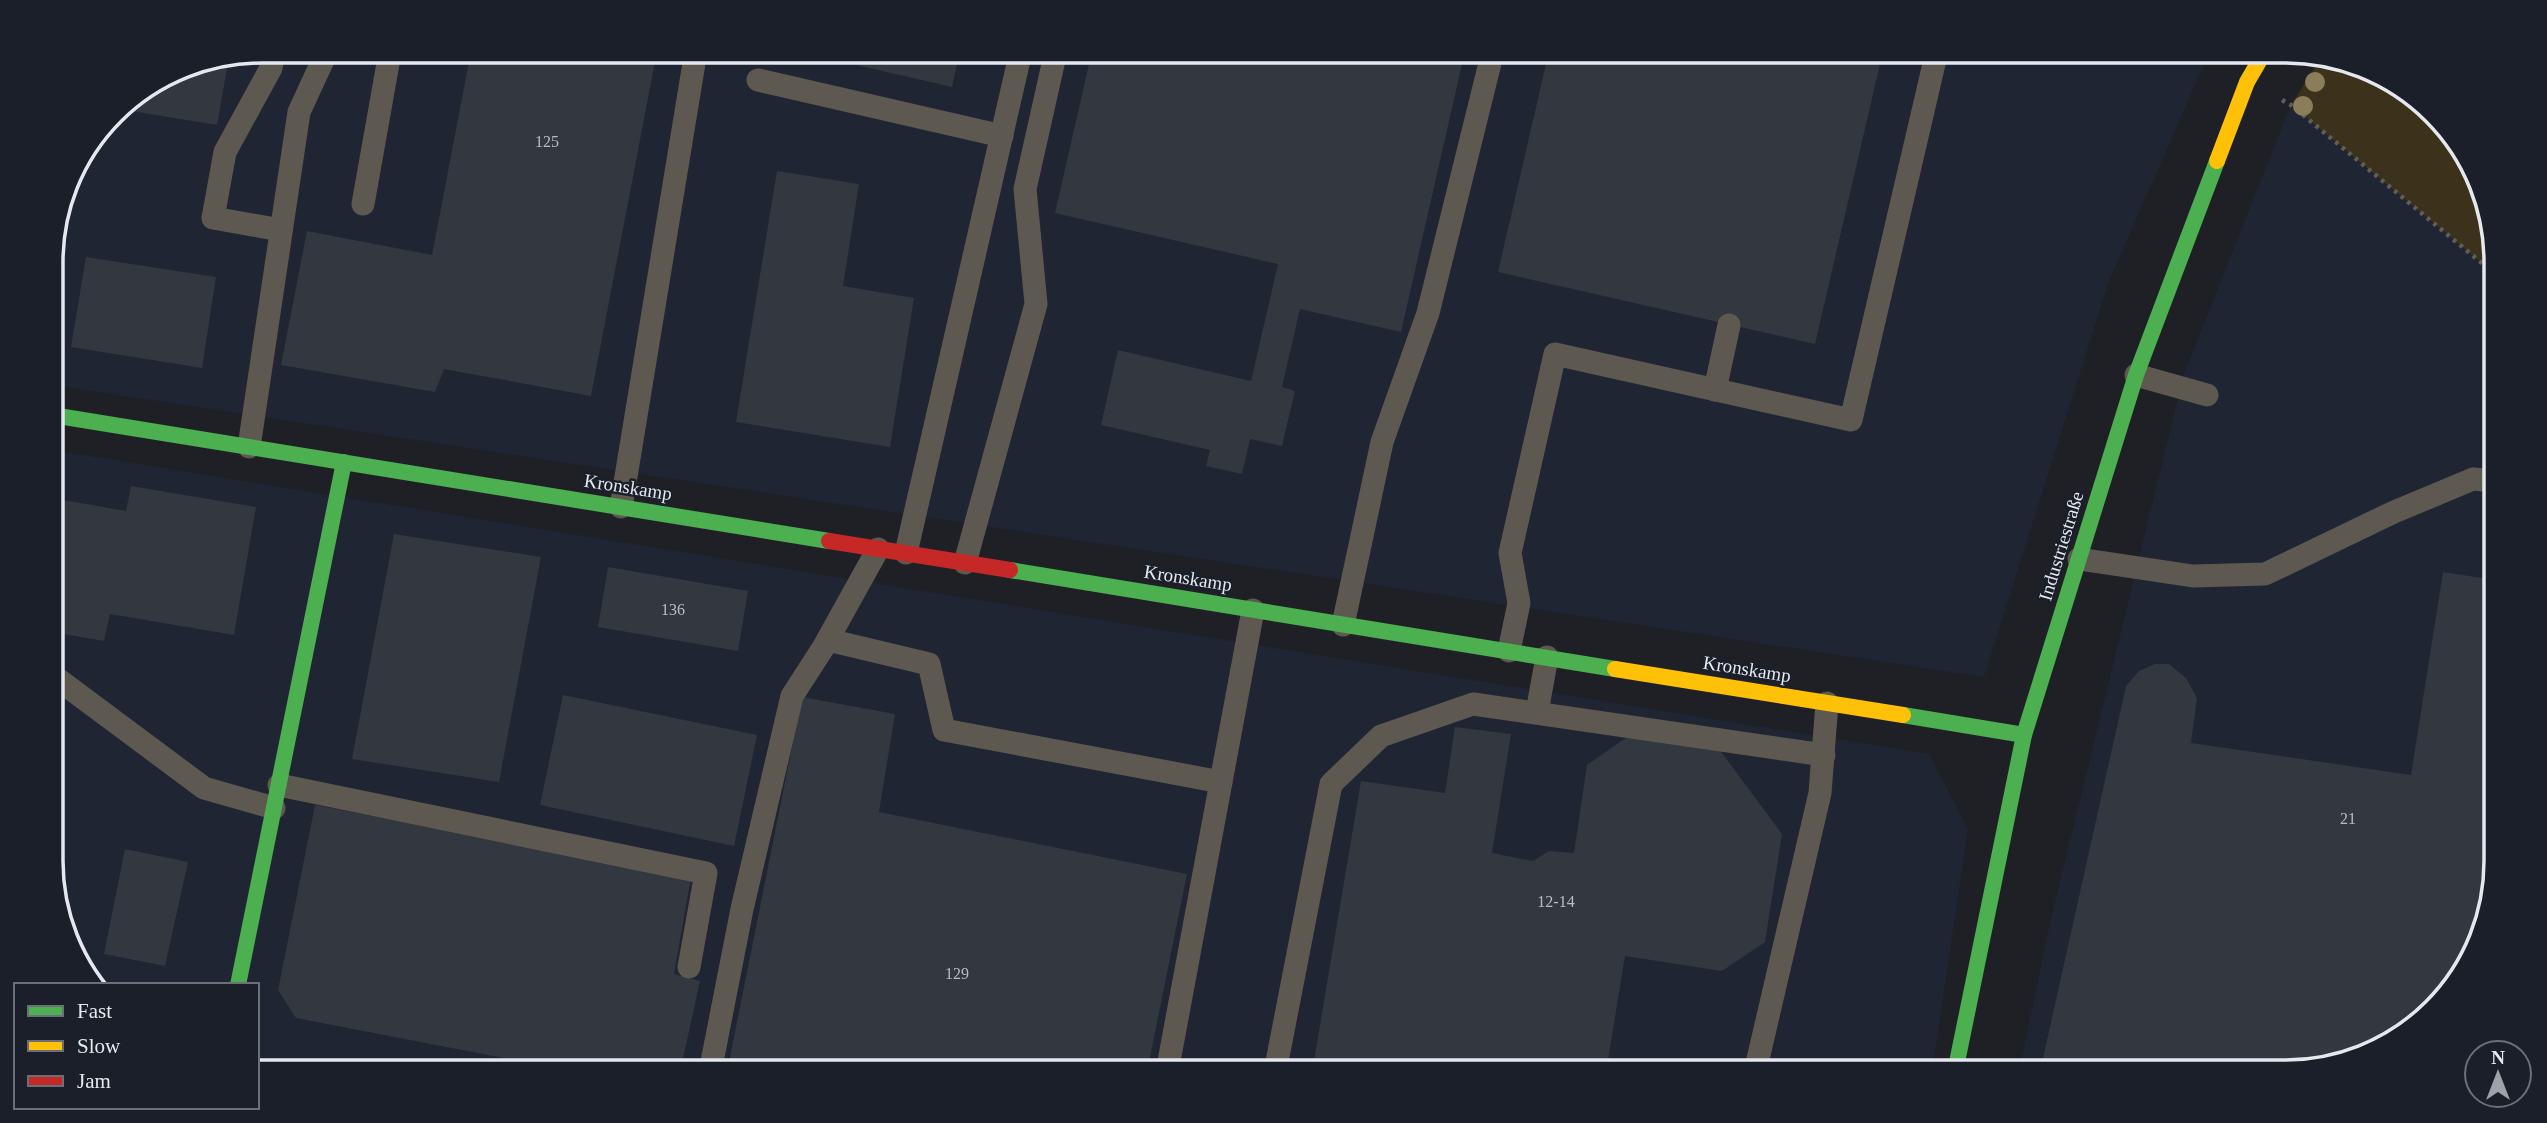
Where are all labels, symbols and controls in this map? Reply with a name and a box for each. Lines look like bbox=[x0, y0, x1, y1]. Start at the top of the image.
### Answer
house number: 125 bbox=[535, 133, 559, 150]
street label: Kronskamp bbox=[583, 470, 673, 504]
street label: Industriestraße bbox=[2034, 489, 2088, 603]
street label: Kronskamp bbox=[1143, 561, 1233, 595]
house number: 136 bbox=[661, 601, 685, 618]
street label: Kronskamp bbox=[1702, 652, 1792, 686]
house number: 21 bbox=[2340, 810, 2356, 827]
house number: 12-14 bbox=[1537, 893, 1575, 910]
house number: 129 bbox=[945, 965, 969, 982]
legend bbox=[14, 983, 259, 1109]
text: Fast bbox=[77, 999, 112, 1023]
text: Slow bbox=[77, 1034, 121, 1058]
north arrow bbox=[2463, 1039, 2533, 1109]
text: N bbox=[2491, 1047, 2505, 1068]
text: Jam bbox=[77, 1069, 111, 1093]

